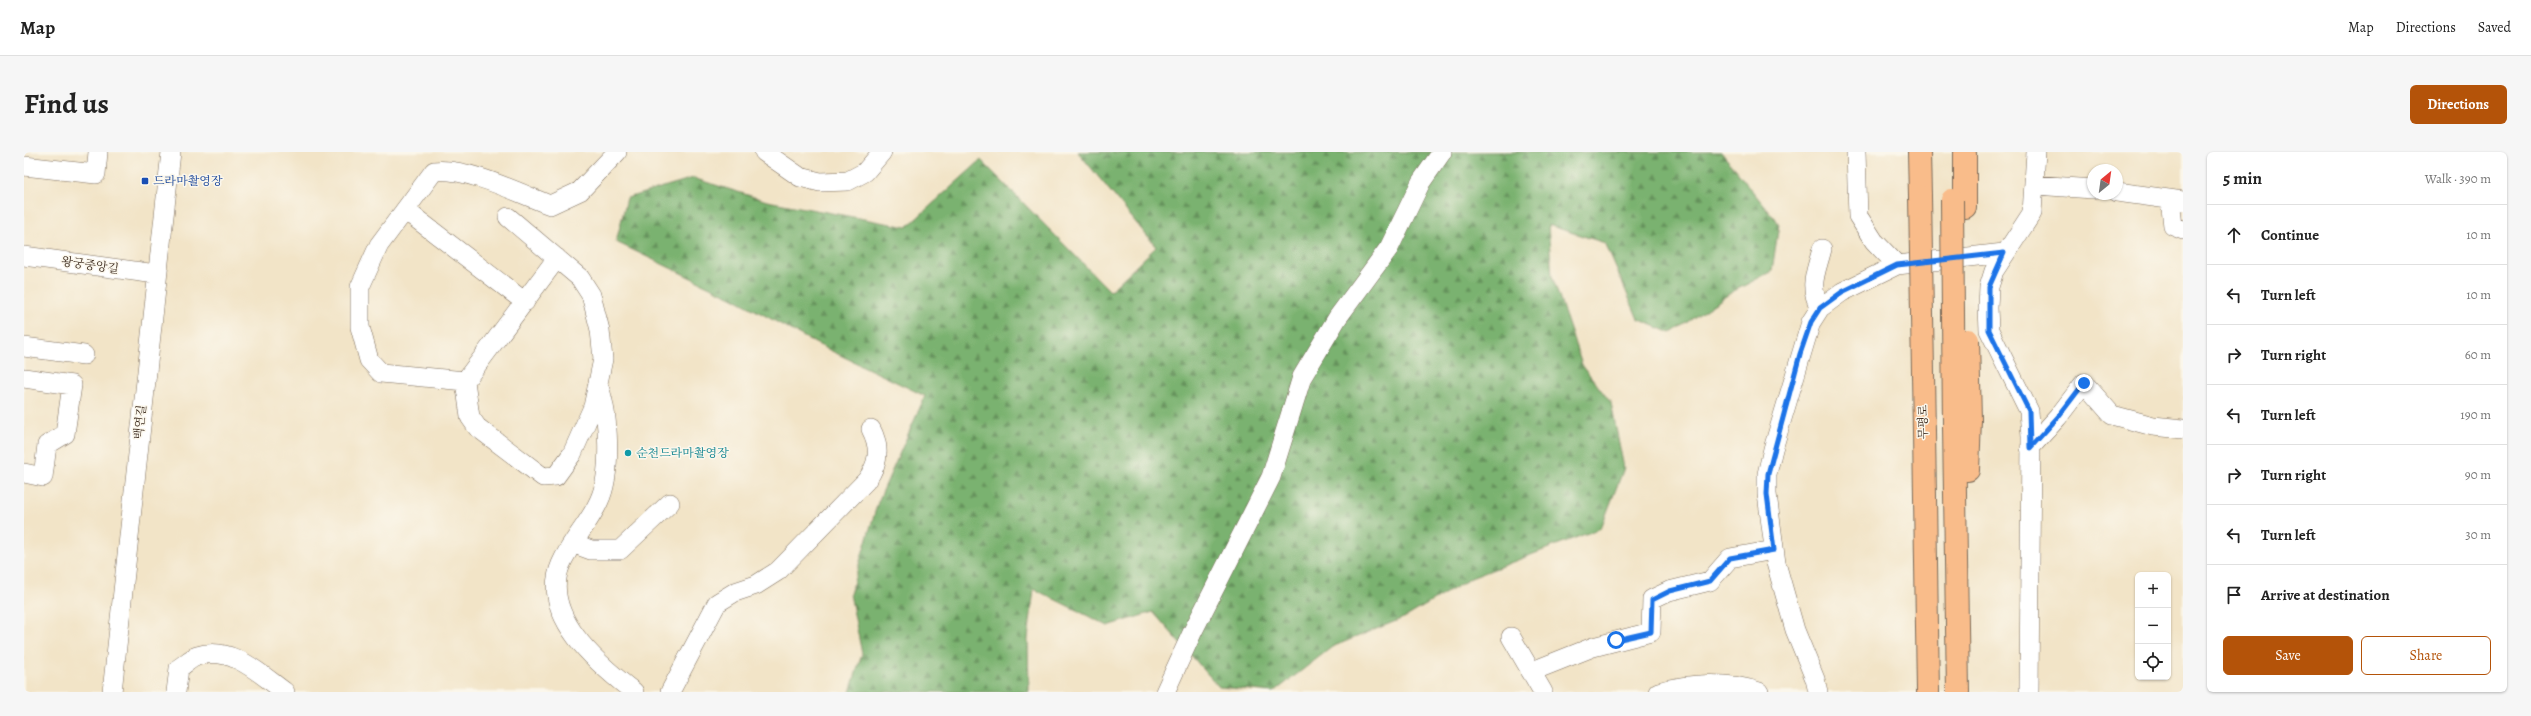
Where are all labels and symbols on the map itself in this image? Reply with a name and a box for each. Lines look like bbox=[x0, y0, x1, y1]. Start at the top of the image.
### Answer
north arrow bbox=[2087, 164, 2123, 200]
place label: 드라마촬영장 bbox=[153, 173, 223, 189]
marker: 드라마촬영장 bbox=[140, 176, 150, 186]
street label: 왕궁중앙길 bbox=[60, 253, 120, 277]
route end bbox=[2075, 374, 2093, 392]
street label: 백연길 bbox=[130, 404, 150, 440]
street label: 무평로 bbox=[1915, 404, 1931, 440]
place label: 순천드라마촬영장 bbox=[636, 445, 729, 461]
marker: 순천드라마촬영장 bbox=[623, 448, 633, 458]
route start bbox=[1607, 631, 1625, 649]

